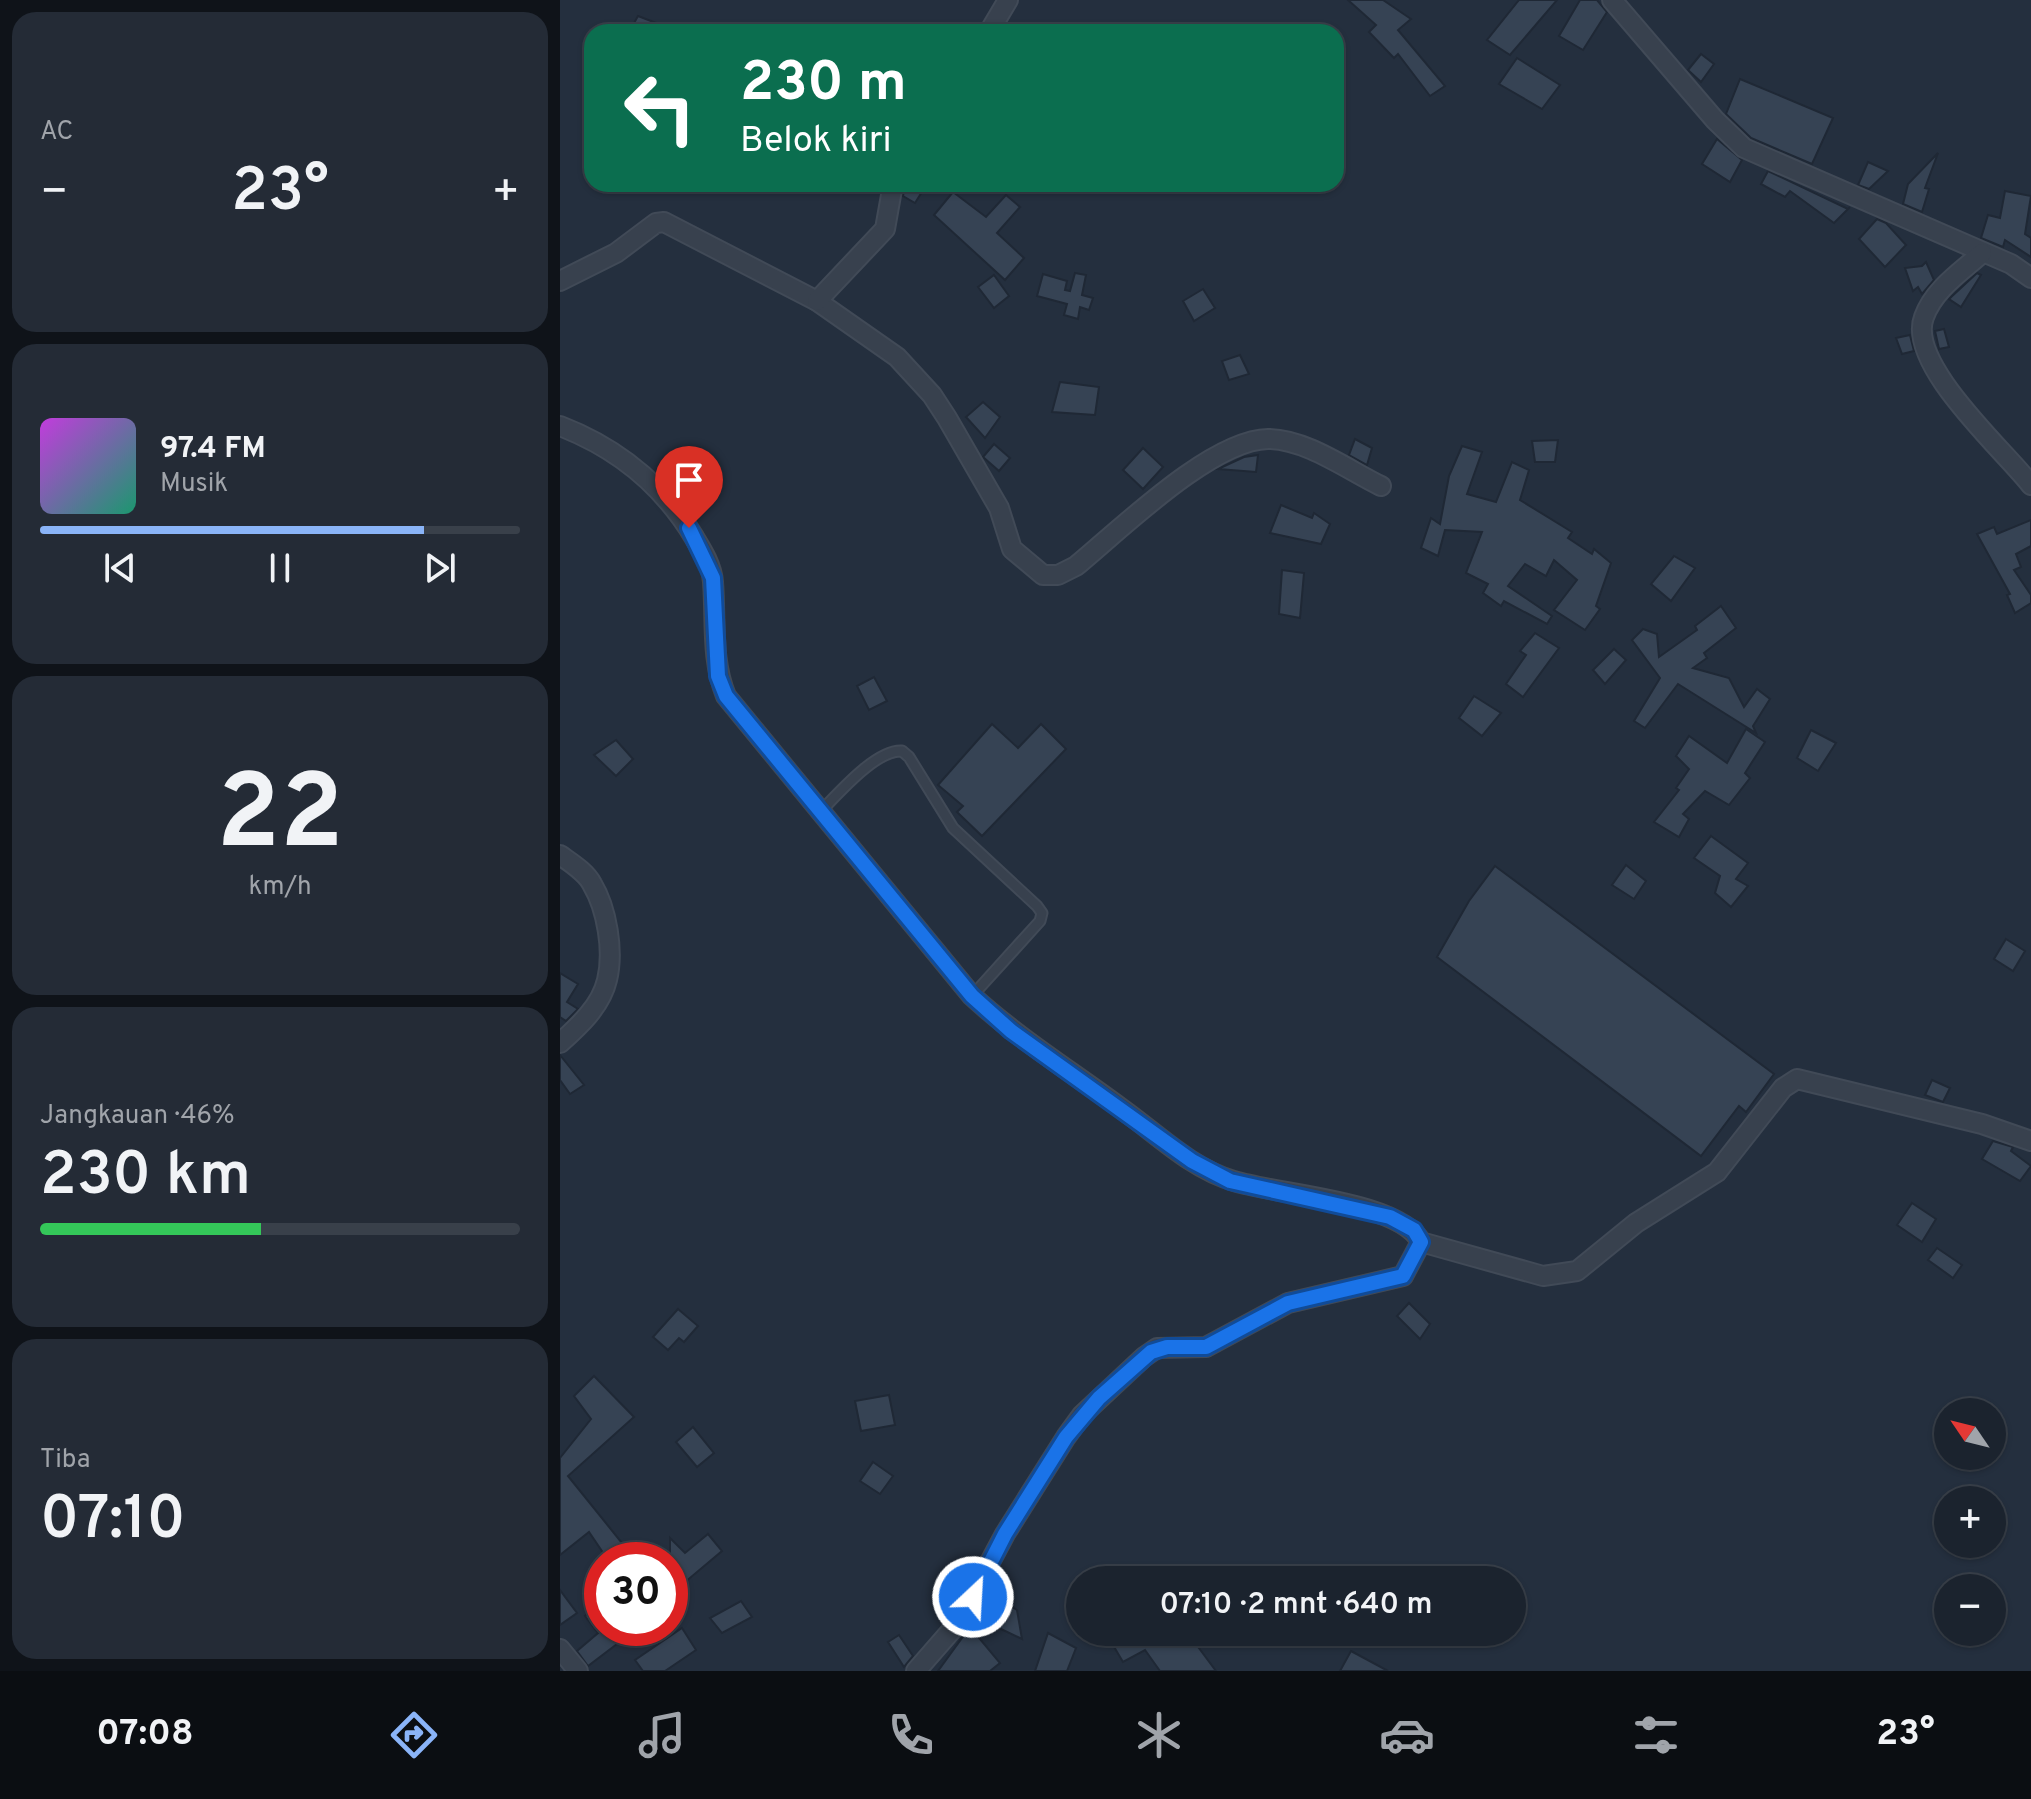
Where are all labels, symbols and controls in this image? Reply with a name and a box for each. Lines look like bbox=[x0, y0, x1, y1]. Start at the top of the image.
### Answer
text: 230 m bbox=[740, 50, 907, 120]
icon: left bbox=[608, 56, 712, 160]
text: AC bbox=[40, 116, 73, 149]
text: Belok kiri bbox=[740, 119, 892, 165]
text: 23° bbox=[231, 156, 329, 232]
text: − bbox=[40, 166, 68, 222]
text: + bbox=[492, 166, 520, 222]
text: 97.4 FM bbox=[160, 431, 266, 468]
pin bbox=[655, 446, 723, 528]
icon: arrive bbox=[667, 458, 711, 502]
text: Musik bbox=[160, 468, 228, 501]
icon: previous bbox=[98, 546, 142, 590]
icon: pause bbox=[258, 546, 302, 590]
icon: next bbox=[418, 546, 462, 590]
text: 22 bbox=[216, 753, 344, 885]
text: km/h bbox=[248, 871, 312, 904]
text: Jangkauan · 46% bbox=[40, 1100, 235, 1133]
text: 230 km bbox=[40, 1140, 251, 1216]
north arrow bbox=[1934, 1398, 2006, 1470]
map controls bbox=[1934, 1398, 2006, 1646]
text: Tiba bbox=[40, 1444, 90, 1477]
text: 07:10 bbox=[40, 1484, 186, 1560]
button: + bbox=[1934, 1486, 2006, 1558]
speed limit sign: 30 bbox=[584, 1542, 688, 1646]
position arrow bbox=[931, 1555, 1015, 1639]
button: − bbox=[1934, 1574, 2006, 1646]
text: 07:10 · 2 mnt · 640 m bbox=[1159, 1587, 1433, 1624]
icon: directions bbox=[386, 1707, 442, 1763]
icon: music bbox=[634, 1707, 690, 1763]
icon: phone bbox=[883, 1707, 939, 1763]
icon: climate bbox=[1131, 1707, 1187, 1763]
icon: car bbox=[1379, 1707, 1435, 1763]
icon: filters bbox=[1628, 1707, 1684, 1763]
text: 07:08 bbox=[96, 1712, 194, 1758]
text: 23° bbox=[1876, 1712, 1935, 1758]

